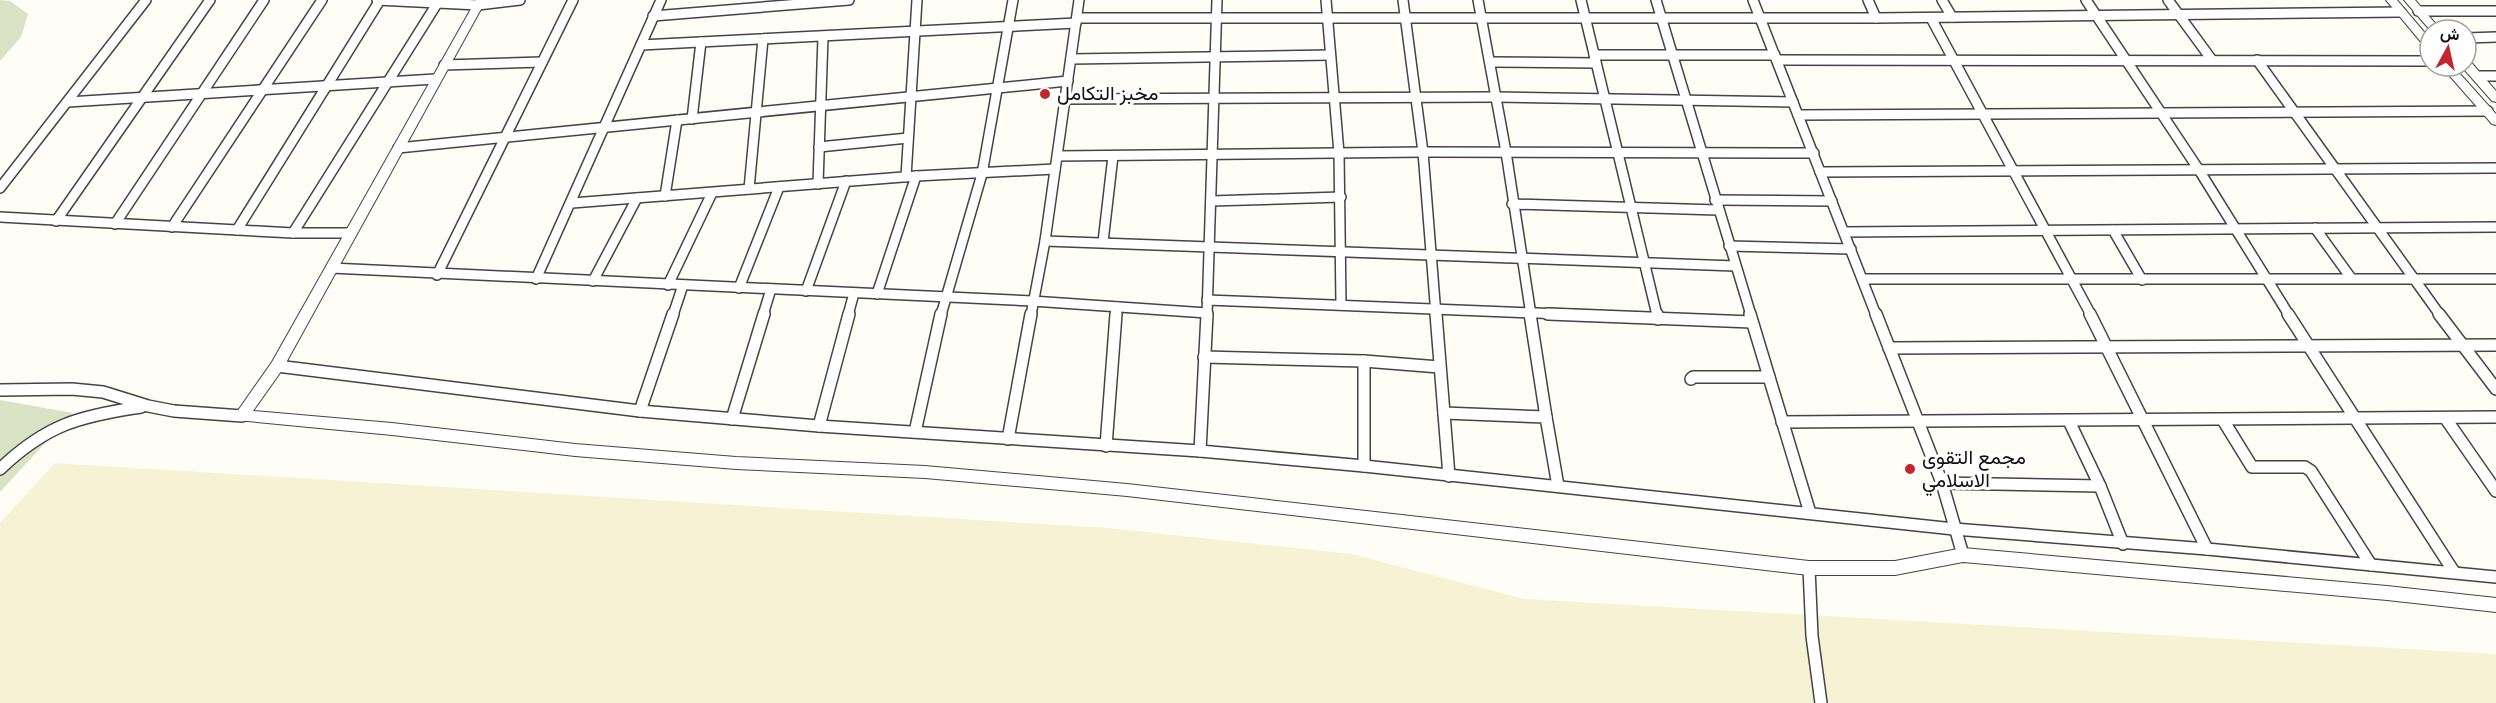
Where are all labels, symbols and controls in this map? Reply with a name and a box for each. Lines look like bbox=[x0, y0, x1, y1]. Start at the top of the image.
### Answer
north arrow bbox=[2418, 18, 2478, 78]
text: ش bbox=[2439, 21, 2461, 47]
place label: مخبز التكامل bbox=[1057, 79, 1159, 109]
marker: مخبز التكامل bbox=[1038, 87, 1052, 101]
place label: مجمع التقوى الاسلامي bbox=[1922, 443, 2026, 497]
marker: مجمع التقوى الاسلامي bbox=[1903, 462, 1917, 476]

